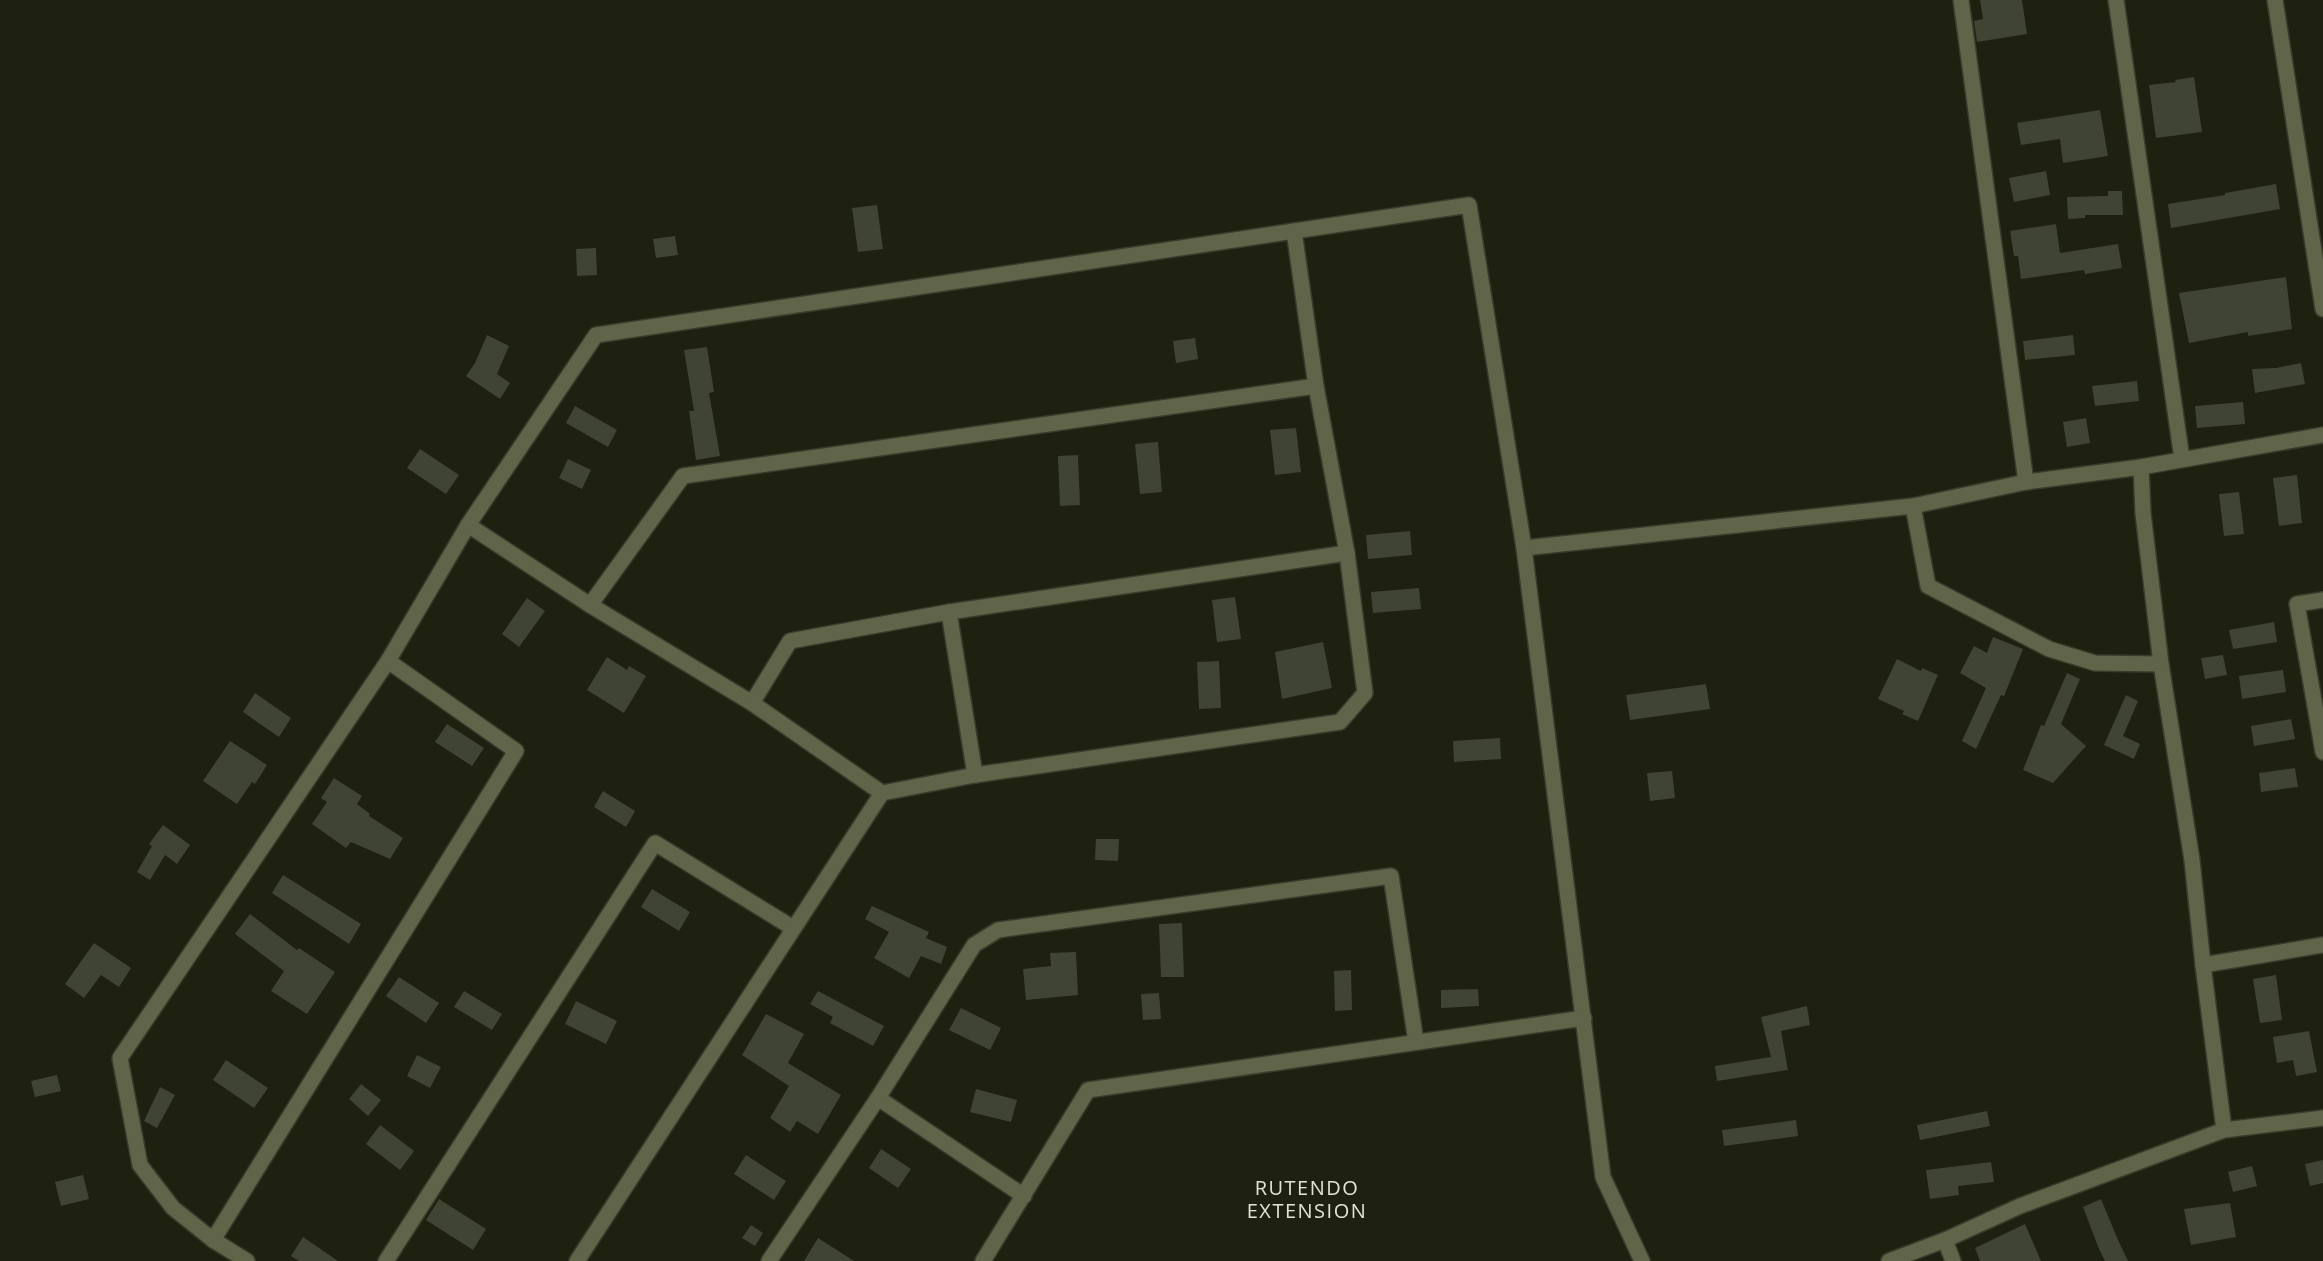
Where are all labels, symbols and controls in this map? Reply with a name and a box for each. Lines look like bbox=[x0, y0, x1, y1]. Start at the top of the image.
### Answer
district label: RUTENDO EXTENSION bbox=[1247, 1174, 1367, 1224]

